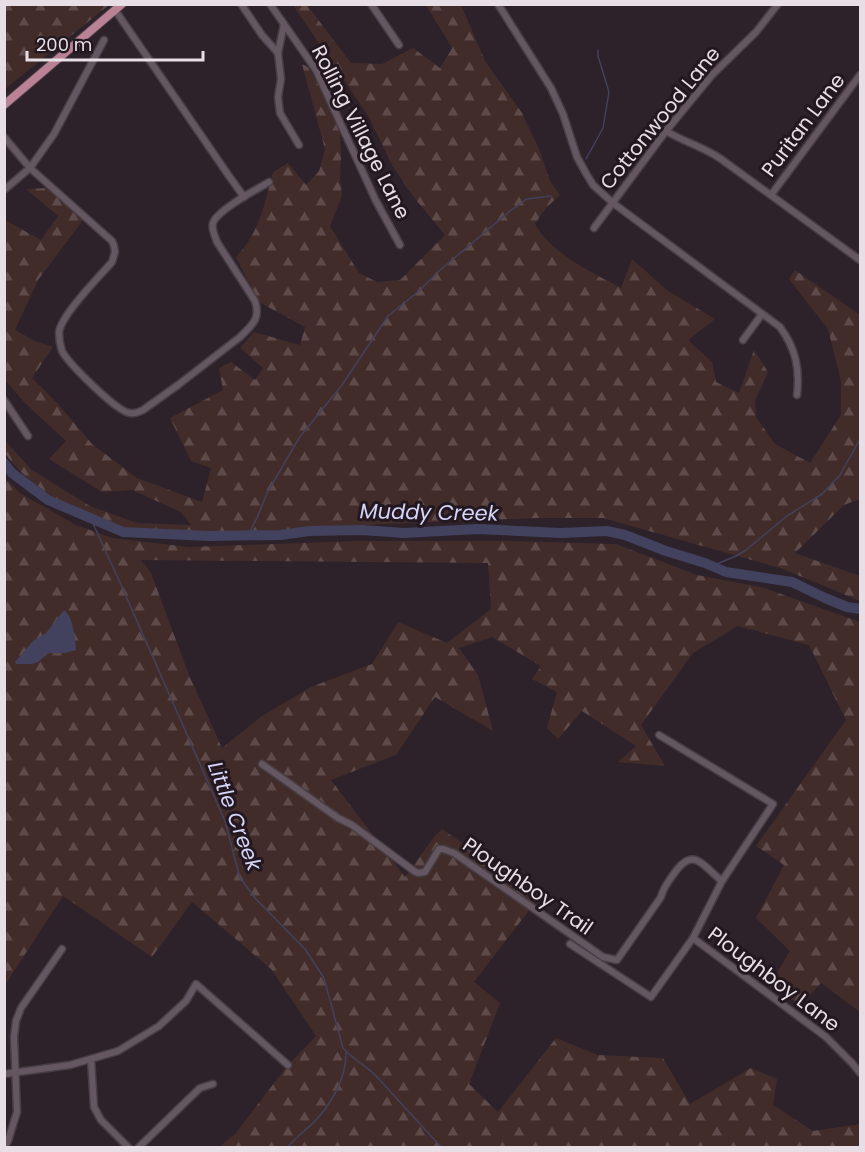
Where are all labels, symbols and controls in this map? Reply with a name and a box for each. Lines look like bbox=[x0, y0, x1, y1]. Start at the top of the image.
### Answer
scale bar bbox=[27, 24, 202, 62]
text: 200 m bbox=[36, 32, 92, 57]
street label: Rolling Village Lane bbox=[305, 40, 417, 224]
street label: Cottonwood Lane bbox=[594, 41, 726, 195]
street label: Puritan Lane bbox=[755, 67, 851, 183]
water label: Muddy Creek bbox=[359, 496, 500, 528]
water label: Little Creek bbox=[201, 757, 270, 876]
street label: Ploughboy Trail bbox=[457, 831, 599, 941]
street label: Ploughboy Lane bbox=[702, 920, 846, 1038]

